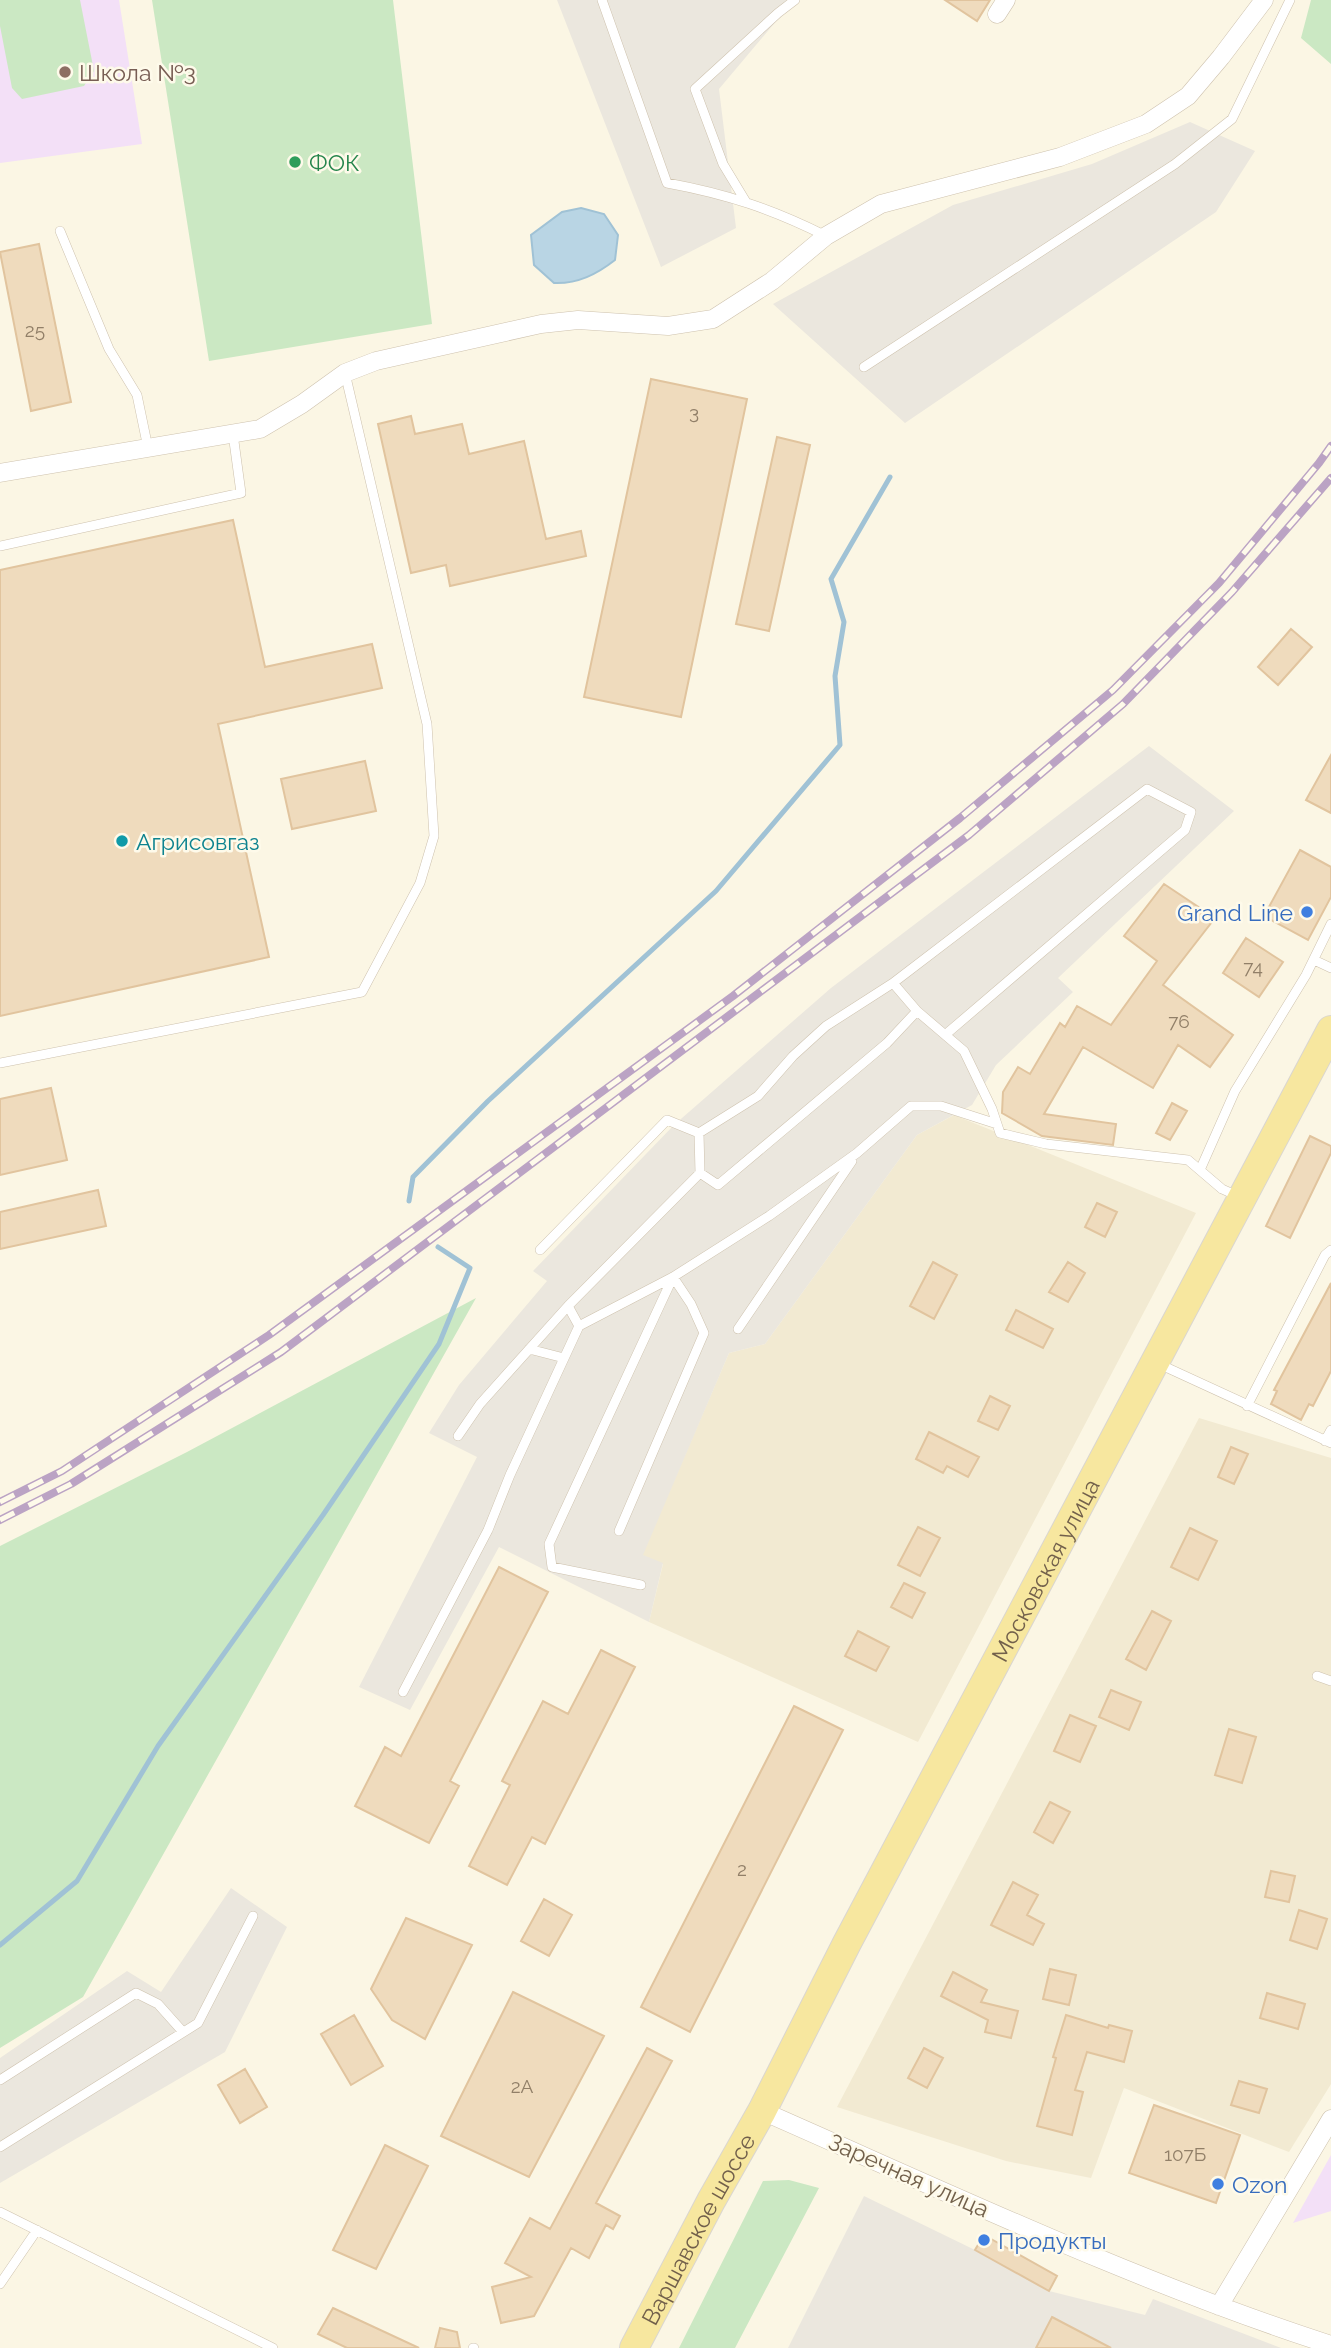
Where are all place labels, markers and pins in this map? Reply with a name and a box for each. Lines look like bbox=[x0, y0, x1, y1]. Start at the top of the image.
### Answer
place label: Школа №3 bbox=[79, 59, 196, 86]
marker: Школа №3 bbox=[57, 64, 73, 80]
place label: ФОК bbox=[309, 149, 360, 176]
marker: ФОК bbox=[287, 154, 303, 170]
place label: Агрисовгаз bbox=[136, 828, 260, 855]
marker: Агрисовгаз bbox=[114, 833, 130, 849]
place label: Grand Line bbox=[1177, 899, 1293, 926]
marker: Grand Line bbox=[1299, 904, 1315, 920]
place label: Ozon bbox=[1232, 2171, 1287, 2198]
marker: Ozon bbox=[1210, 2176, 1226, 2192]
place label: Продукты bbox=[998, 2227, 1107, 2254]
marker: Продукты bbox=[976, 2232, 992, 2248]

